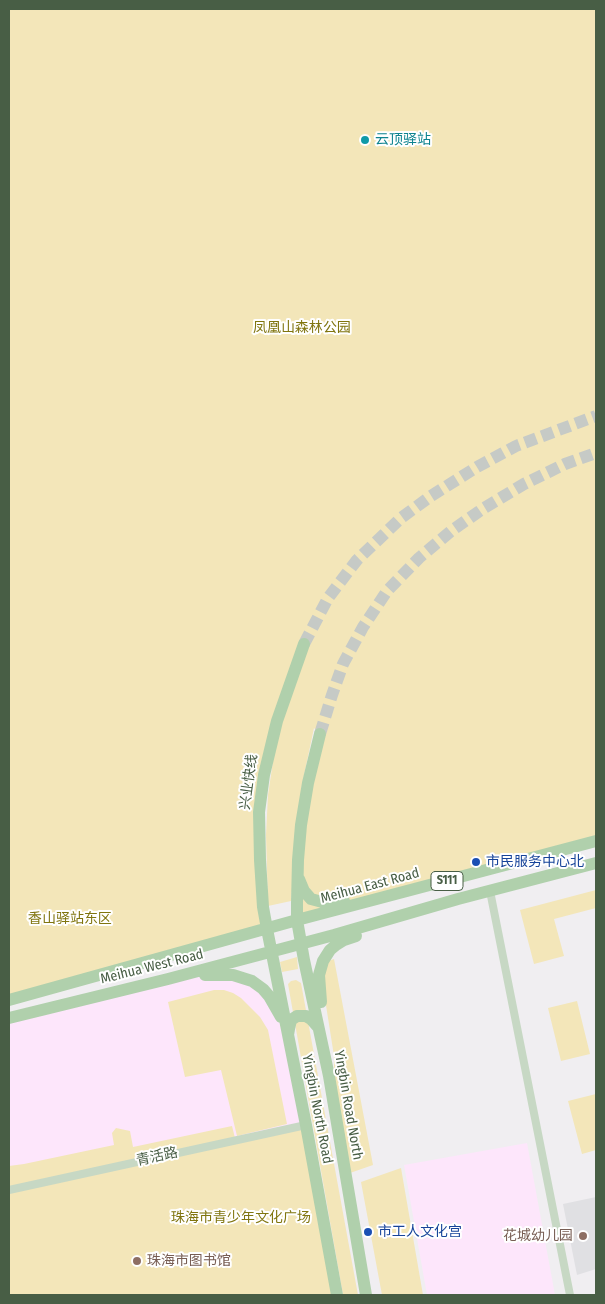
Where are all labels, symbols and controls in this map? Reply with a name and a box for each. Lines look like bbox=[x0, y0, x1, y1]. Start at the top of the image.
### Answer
place label: 云顶驿站 bbox=[375, 132, 431, 148]
marker: 云顶驿站 bbox=[359, 134, 371, 146]
park label: 凤凰山森林公园 bbox=[253, 320, 351, 336]
street label: 兴业快线 bbox=[237, 753, 261, 811]
place label: 市民服务中心北 bbox=[486, 854, 584, 870]
marker: 市民服务中心北 bbox=[470, 856, 482, 868]
street label: Meihua East Road bbox=[319, 865, 421, 907]
road number: S111 bbox=[431, 871, 463, 890]
park label: 香山驿站东区 bbox=[28, 911, 112, 927]
street label: Meihua West Road bbox=[99, 946, 205, 988]
street label: Yingbin Road North bbox=[330, 1049, 366, 1161]
street label: Yingbin North Road bbox=[298, 1053, 336, 1165]
street label: 青活路 bbox=[135, 1144, 179, 1170]
park label: 珠海市青少年文化广场 bbox=[171, 1210, 311, 1226]
place label: 市工人文化宫 bbox=[378, 1224, 462, 1240]
marker: 市工人文化宫 bbox=[362, 1226, 374, 1238]
place label: 花城幼儿园 bbox=[503, 1228, 573, 1244]
marker: 花城幼儿园 bbox=[577, 1230, 589, 1242]
place label: 珠海市图书馆 bbox=[147, 1253, 231, 1269]
marker: 珠海市图书馆 bbox=[131, 1255, 143, 1267]

